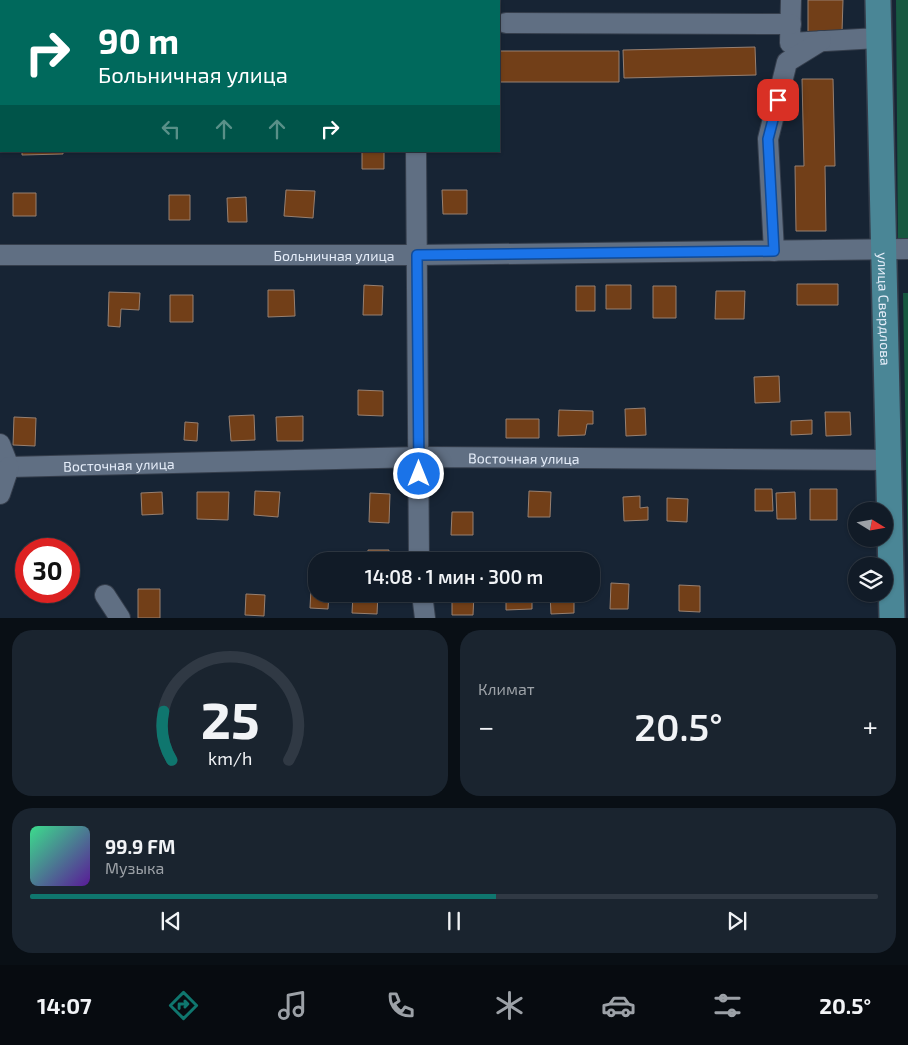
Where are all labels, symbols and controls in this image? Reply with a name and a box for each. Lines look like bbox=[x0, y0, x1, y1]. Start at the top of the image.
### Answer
text: 90 m bbox=[98, 19, 179, 61]
icon: right bbox=[15, 20, 80, 85]
text: Больничная улица bbox=[98, 61, 288, 87]
pin bbox=[757, 79, 799, 121]
icon: arrive bbox=[764, 86, 792, 114]
icon: left bbox=[157, 115, 185, 143]
icon: ahead bbox=[210, 115, 238, 143]
icon: ahead bbox=[263, 115, 291, 143]
icon: right bbox=[316, 115, 344, 143]
street label: Больничная улица bbox=[274, 247, 394, 264]
street label: улица Свердлова bbox=[875, 252, 895, 366]
position arrow bbox=[392, 447, 444, 499]
street label: Восточная улица bbox=[468, 449, 580, 467]
street label: Восточная улица bbox=[63, 454, 175, 474]
north arrow bbox=[848, 502, 892, 548]
map controls bbox=[848, 502, 893, 602]
speed limit sign: 30 bbox=[15, 538, 80, 603]
button: layers bbox=[848, 557, 893, 602]
text: 14:08 · 1 мин · 300 m bbox=[365, 565, 543, 588]
text: Климат bbox=[478, 679, 535, 698]
text: 25 bbox=[201, 687, 259, 749]
text: 20.5° bbox=[634, 703, 723, 749]
text: − bbox=[478, 709, 494, 743]
text: + bbox=[863, 709, 878, 743]
text: km/h bbox=[208, 747, 252, 769]
text: 99.9 FM bbox=[105, 835, 175, 858]
text: Музыка bbox=[105, 858, 164, 877]
icon: previous bbox=[157, 907, 185, 935]
icon: pause bbox=[440, 907, 468, 935]
icon: next bbox=[723, 907, 751, 935]
icon: directions bbox=[166, 988, 201, 1023]
icon: music bbox=[275, 988, 310, 1023]
icon: phone bbox=[383, 988, 418, 1023]
icon: climate bbox=[492, 988, 527, 1023]
icon: car bbox=[601, 988, 636, 1023]
icon: filters bbox=[710, 988, 745, 1023]
text: 14:07 bbox=[37, 992, 92, 1018]
text: 20.5° bbox=[819, 992, 871, 1018]

